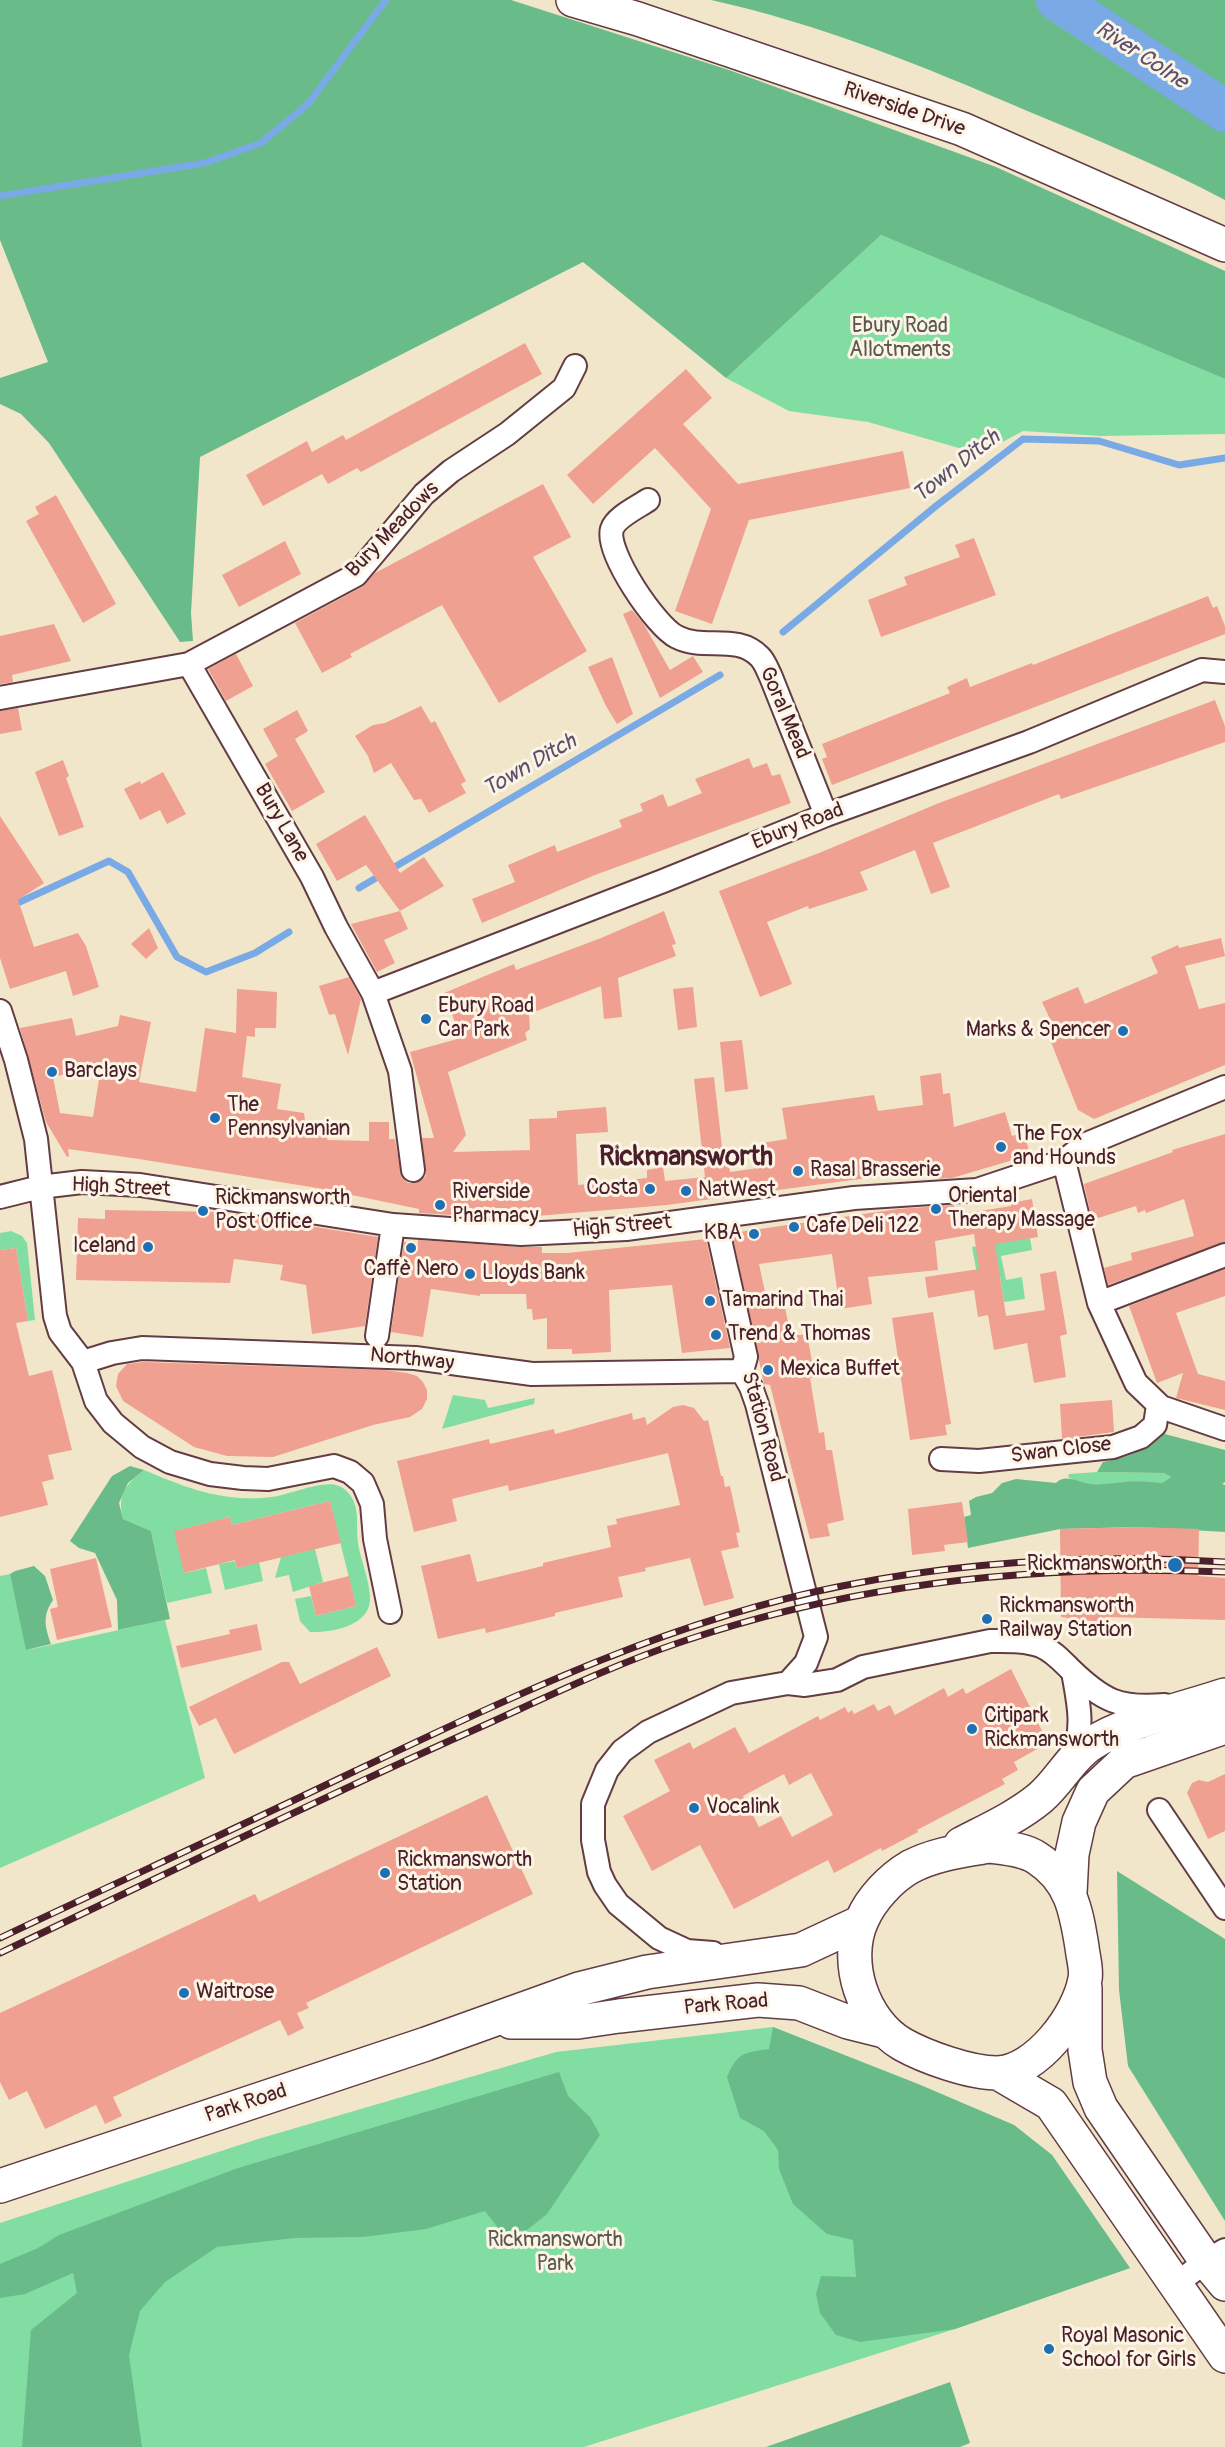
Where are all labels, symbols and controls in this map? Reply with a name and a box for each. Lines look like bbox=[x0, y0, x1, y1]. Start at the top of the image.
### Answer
water label: River Colne bbox=[1090, 16, 1192, 96]
street label: Riverside Drive bbox=[840, 77, 968, 143]
park label: Ebury Road Allotments bbox=[849, 314, 951, 364]
water label: Town Ditch bbox=[908, 425, 1006, 509]
street label: Bury Meadows bbox=[341, 477, 445, 583]
street label: Goral Mead bbox=[753, 663, 815, 763]
water label: Town Ditch bbox=[479, 729, 581, 803]
street label: Bury Lane bbox=[248, 779, 314, 867]
street label: Ebury Road bbox=[749, 798, 847, 856]
place label: Ebury Road Car Park bbox=[438, 994, 534, 1044]
marker: Ebury Road Car Park bbox=[419, 1012, 433, 1026]
place label: Marks & Spencer bbox=[966, 1018, 1111, 1044]
marker: Marks & Spencer bbox=[1116, 1024, 1130, 1038]
place label: Barclays bbox=[64, 1059, 137, 1085]
marker: Barclays bbox=[45, 1065, 59, 1079]
place label: The Pennsylvanian bbox=[227, 1093, 350, 1143]
marker: The Pennsylvanian bbox=[208, 1111, 222, 1125]
place label: The Fox and Hounds bbox=[1013, 1122, 1116, 1172]
marker: The Fox and Hounds bbox=[994, 1140, 1008, 1154]
district label: Rickmansworth bbox=[599, 1142, 773, 1174]
place label: Rasal Brasserie bbox=[810, 1158, 940, 1184]
marker: Rasal Brasserie bbox=[791, 1164, 805, 1178]
street label: High Street bbox=[71, 1173, 171, 1203]
place label: Costa bbox=[586, 1176, 638, 1202]
place label: NatWest bbox=[698, 1178, 776, 1204]
place label: Riverside Pharmacy bbox=[452, 1180, 539, 1230]
marker: Costa bbox=[643, 1182, 657, 1196]
marker: NatWest bbox=[679, 1184, 693, 1198]
place label: Oriental Therapy Massage bbox=[948, 1184, 1095, 1234]
place label: Rickmansworth Post Office bbox=[215, 1186, 350, 1236]
marker: Riverside Pharmacy bbox=[433, 1198, 447, 1212]
marker: Oriental Therapy Massage bbox=[929, 1202, 943, 1216]
marker: Rickmansworth Post Office bbox=[196, 1204, 210, 1218]
street label: High Street bbox=[572, 1210, 672, 1244]
place label: Cafe Deli 122 bbox=[806, 1214, 919, 1240]
marker: Cafe Deli 122 bbox=[787, 1220, 801, 1234]
place label: KBA bbox=[704, 1221, 742, 1247]
marker: KBA bbox=[747, 1227, 761, 1241]
place label: Iceland bbox=[73, 1234, 136, 1260]
marker: Iceland bbox=[141, 1240, 155, 1254]
marker: Caffè Nero bbox=[404, 1241, 418, 1255]
place label: Caffè Nero bbox=[363, 1257, 459, 1283]
place label: Lloyds Bank bbox=[482, 1261, 585, 1287]
marker: Lloyds Bank bbox=[463, 1267, 477, 1281]
place label: Tamarind Thai bbox=[722, 1288, 843, 1314]
marker: Tamarind Thai bbox=[703, 1294, 717, 1308]
place label: Trend & Thomas bbox=[728, 1322, 870, 1348]
marker: Trend & Thomas bbox=[709, 1328, 723, 1342]
street label: Northway bbox=[369, 1343, 455, 1377]
place label: Mexica Buffet bbox=[780, 1357, 900, 1383]
marker: Mexica Buffet bbox=[761, 1363, 775, 1377]
street label: Station Road bbox=[735, 1369, 789, 1485]
street label: Swan Close bbox=[1009, 1432, 1113, 1470]
place label: Rickmansworth bbox=[1027, 1552, 1162, 1578]
marker: Rickmansworth bbox=[1166, 1556, 1184, 1574]
place label: Rickmansworth Railway Station bbox=[999, 1594, 1134, 1644]
marker: Rickmansworth Railway Station bbox=[980, 1612, 994, 1626]
place label: Citipark Rickmansworth bbox=[984, 1704, 1119, 1754]
marker: Citipark Rickmansworth bbox=[965, 1722, 979, 1736]
place label: Vocalink bbox=[706, 1795, 779, 1821]
marker: Vocalink bbox=[687, 1801, 701, 1815]
place label: Rickmansworth Station bbox=[397, 1848, 532, 1898]
marker: Rickmansworth Station bbox=[378, 1866, 392, 1880]
place label: Waitrose bbox=[196, 1980, 274, 2006]
marker: Waitrose bbox=[177, 1986, 191, 2000]
street label: Park Road bbox=[683, 1989, 769, 2021]
street label: Park Road bbox=[202, 2079, 290, 2129]
park label: Rickmansworth Park bbox=[487, 2228, 623, 2278]
place label: Royal Masonic School for Girls bbox=[1061, 2324, 1196, 2374]
marker: Royal Masonic School for Girls bbox=[1042, 2342, 1056, 2356]

